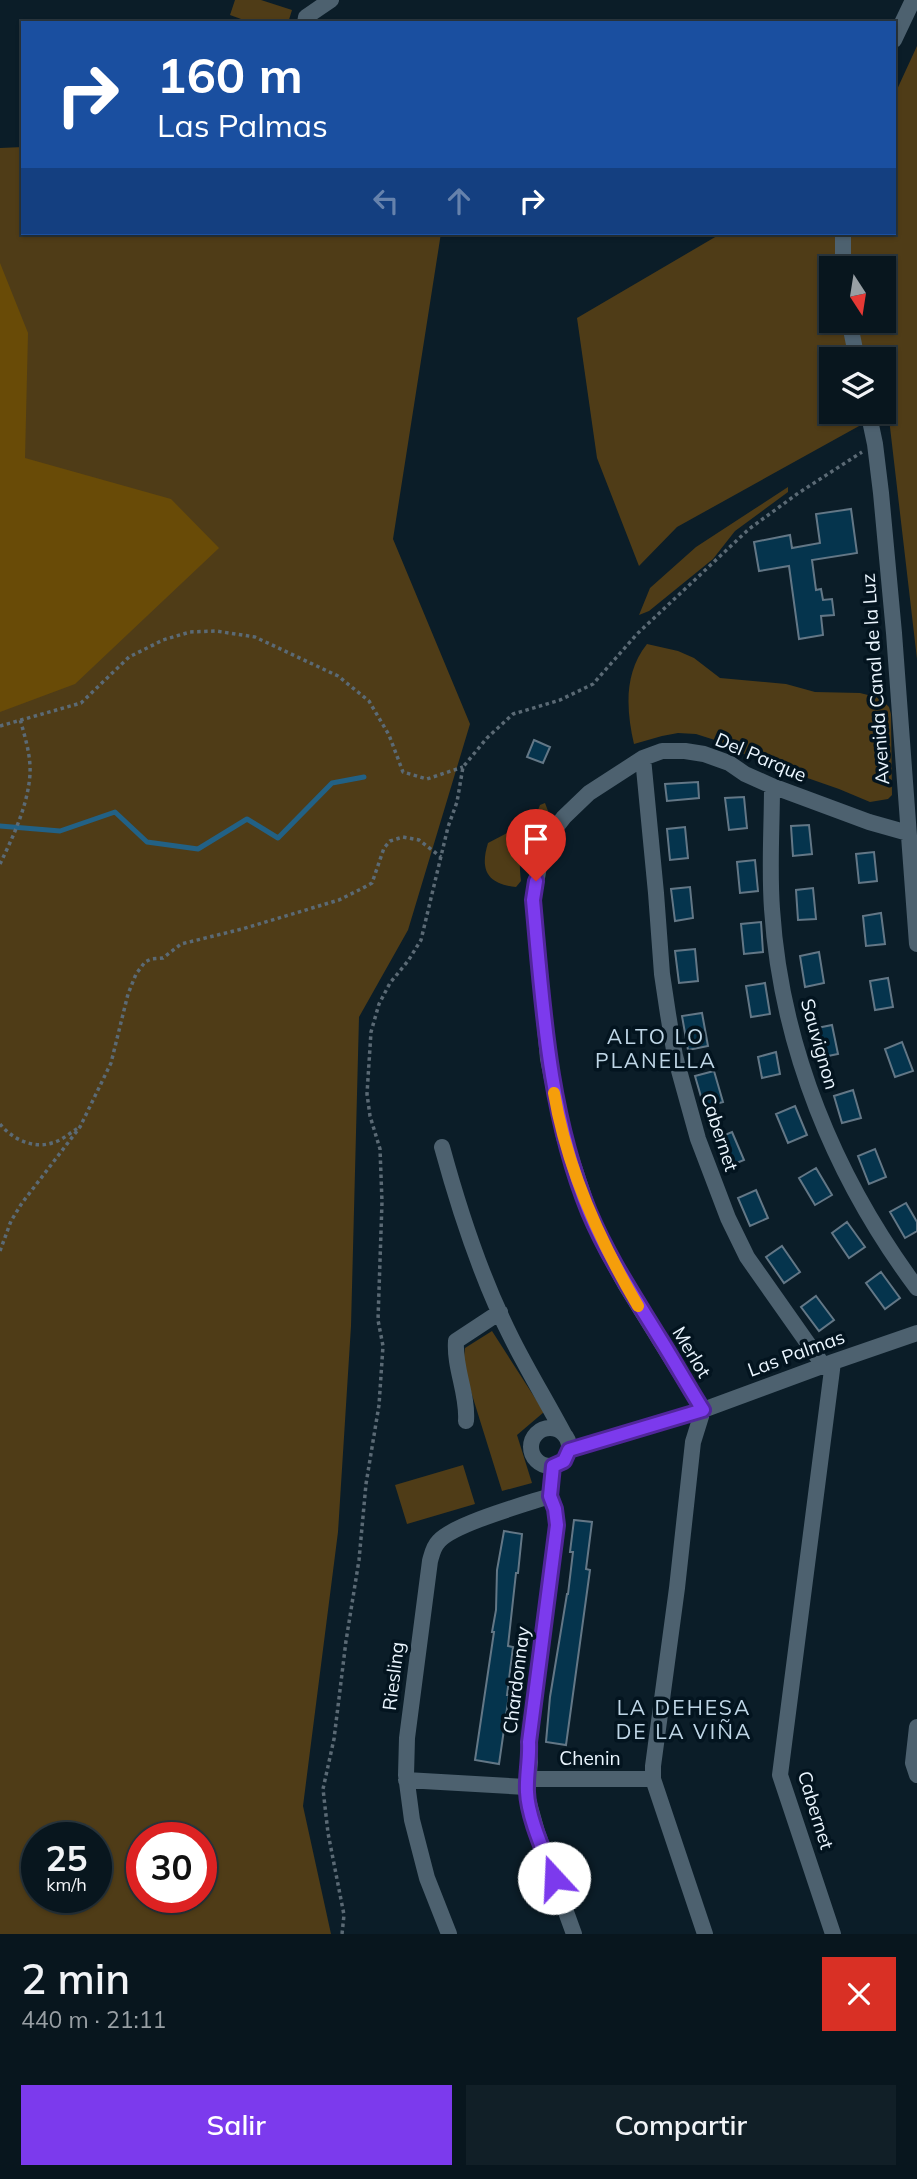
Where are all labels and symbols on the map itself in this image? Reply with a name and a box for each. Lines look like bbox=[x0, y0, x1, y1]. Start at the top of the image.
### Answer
north arrow bbox=[819, 256, 896, 332]
street label: Avenida Canal de la Luz bbox=[856, 572, 894, 786]
street label: Del Parque bbox=[712, 727, 810, 787]
pin bbox=[506, 809, 566, 881]
street label: Sauvignon bbox=[796, 996, 844, 1092]
district label: ALTO LO PLANELLA bbox=[595, 1023, 717, 1073]
street label: Cabernet bbox=[696, 1090, 744, 1174]
street label: Merlot bbox=[667, 1322, 717, 1382]
street label: Las Palmas bbox=[744, 1324, 848, 1382]
street label: Chardonnay bbox=[497, 1625, 535, 1735]
street label: Riesling bbox=[377, 1640, 409, 1712]
district label: LA DEHESA DE LA VIÑA bbox=[616, 1694, 752, 1744]
street label: Chenin bbox=[559, 1746, 621, 1770]
street label: Cabernet bbox=[793, 1768, 839, 1852]
speed limit sign: 30 bbox=[126, 1822, 217, 1913]
position arrow bbox=[517, 1841, 591, 1915]

